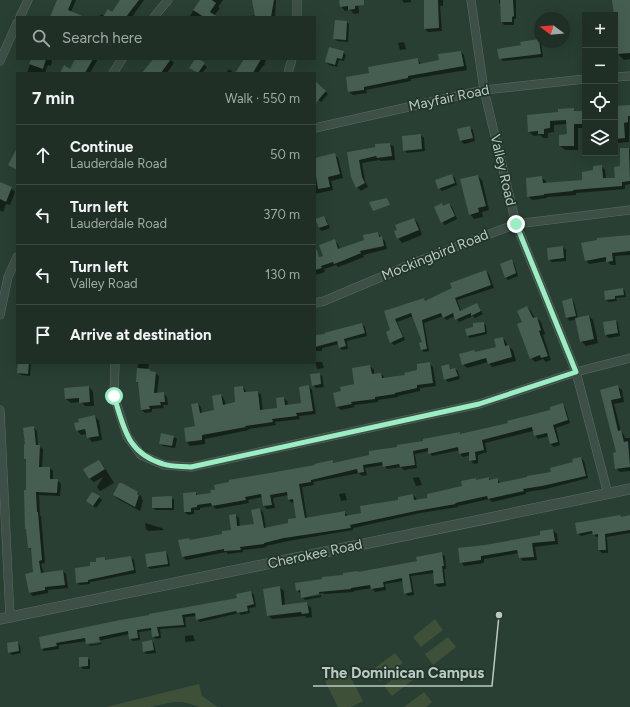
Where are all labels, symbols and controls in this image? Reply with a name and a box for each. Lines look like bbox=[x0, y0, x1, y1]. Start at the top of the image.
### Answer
north arrow bbox=[534, 12, 570, 48]
map controls bbox=[582, 12, 618, 156]
button: + bbox=[582, 12, 618, 48]
search box bbox=[16, 16, 316, 60]
icon: search bbox=[30, 27, 52, 49]
text: Search here bbox=[62, 29, 142, 47]
button: − bbox=[582, 48, 618, 84]
street label: Mayfair Road bbox=[407, 81, 491, 115]
button: locate bbox=[582, 84, 618, 120]
text: 7 min bbox=[32, 88, 74, 108]
text: Walk · 550 m bbox=[225, 91, 300, 106]
button: layers bbox=[582, 120, 618, 156]
street label: Valley Road bbox=[487, 133, 519, 207]
text: Continue bbox=[70, 138, 133, 156]
icon: ahead bbox=[32, 144, 54, 166]
text: 50 m bbox=[270, 147, 300, 162]
text: Lauderdale Road bbox=[70, 156, 167, 171]
text: Turn left bbox=[70, 198, 128, 216]
icon: left bbox=[32, 204, 54, 226]
text: 370 m bbox=[263, 207, 300, 222]
route end bbox=[507, 215, 525, 233]
text: Lauderdale Road bbox=[70, 216, 167, 231]
street label: Mockingbird Road bbox=[379, 226, 491, 284]
text: Turn left bbox=[70, 258, 128, 276]
icon: left bbox=[32, 264, 54, 286]
text: 130 m bbox=[265, 267, 300, 282]
text: Valley Road bbox=[70, 276, 138, 291]
icon: arrive bbox=[32, 324, 54, 346]
text: Arrive at destination bbox=[70, 326, 211, 344]
route start bbox=[105, 387, 123, 405]
street label: Cherokee Road bbox=[266, 536, 364, 572]
callout: The Dominican Campus bbox=[313, 659, 492, 686]
text: The Dominican Campus bbox=[322, 664, 484, 682]

